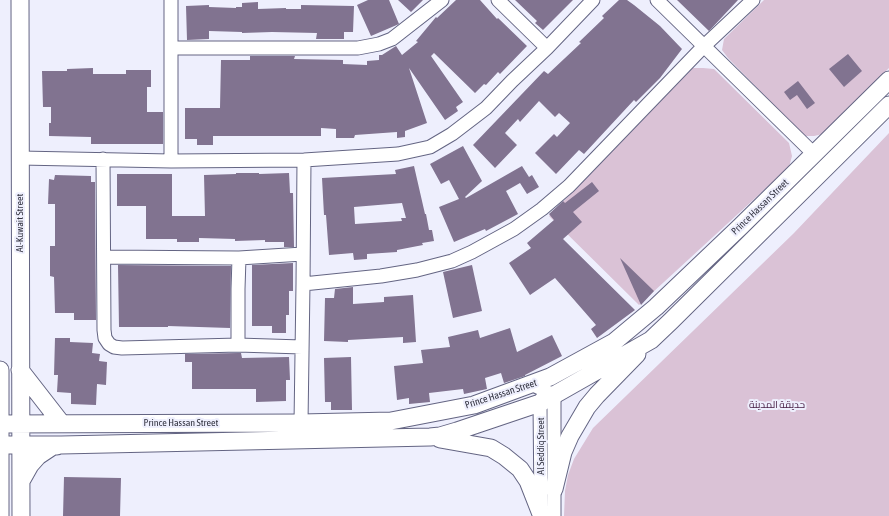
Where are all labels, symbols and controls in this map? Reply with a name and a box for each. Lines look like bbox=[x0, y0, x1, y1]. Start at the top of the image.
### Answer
street label: Prince Hassan Street bbox=[729, 177, 791, 237]
street label: Al-Kuwait Street bbox=[14, 194, 26, 252]
street label: Prince Hassan Street bbox=[464, 377, 538, 411]
park label: حديقة المدينة bbox=[749, 399, 805, 411]
street label: Prince Hassan Street bbox=[144, 417, 218, 429]
street label: Al Seddiq Street bbox=[535, 417, 547, 475]

